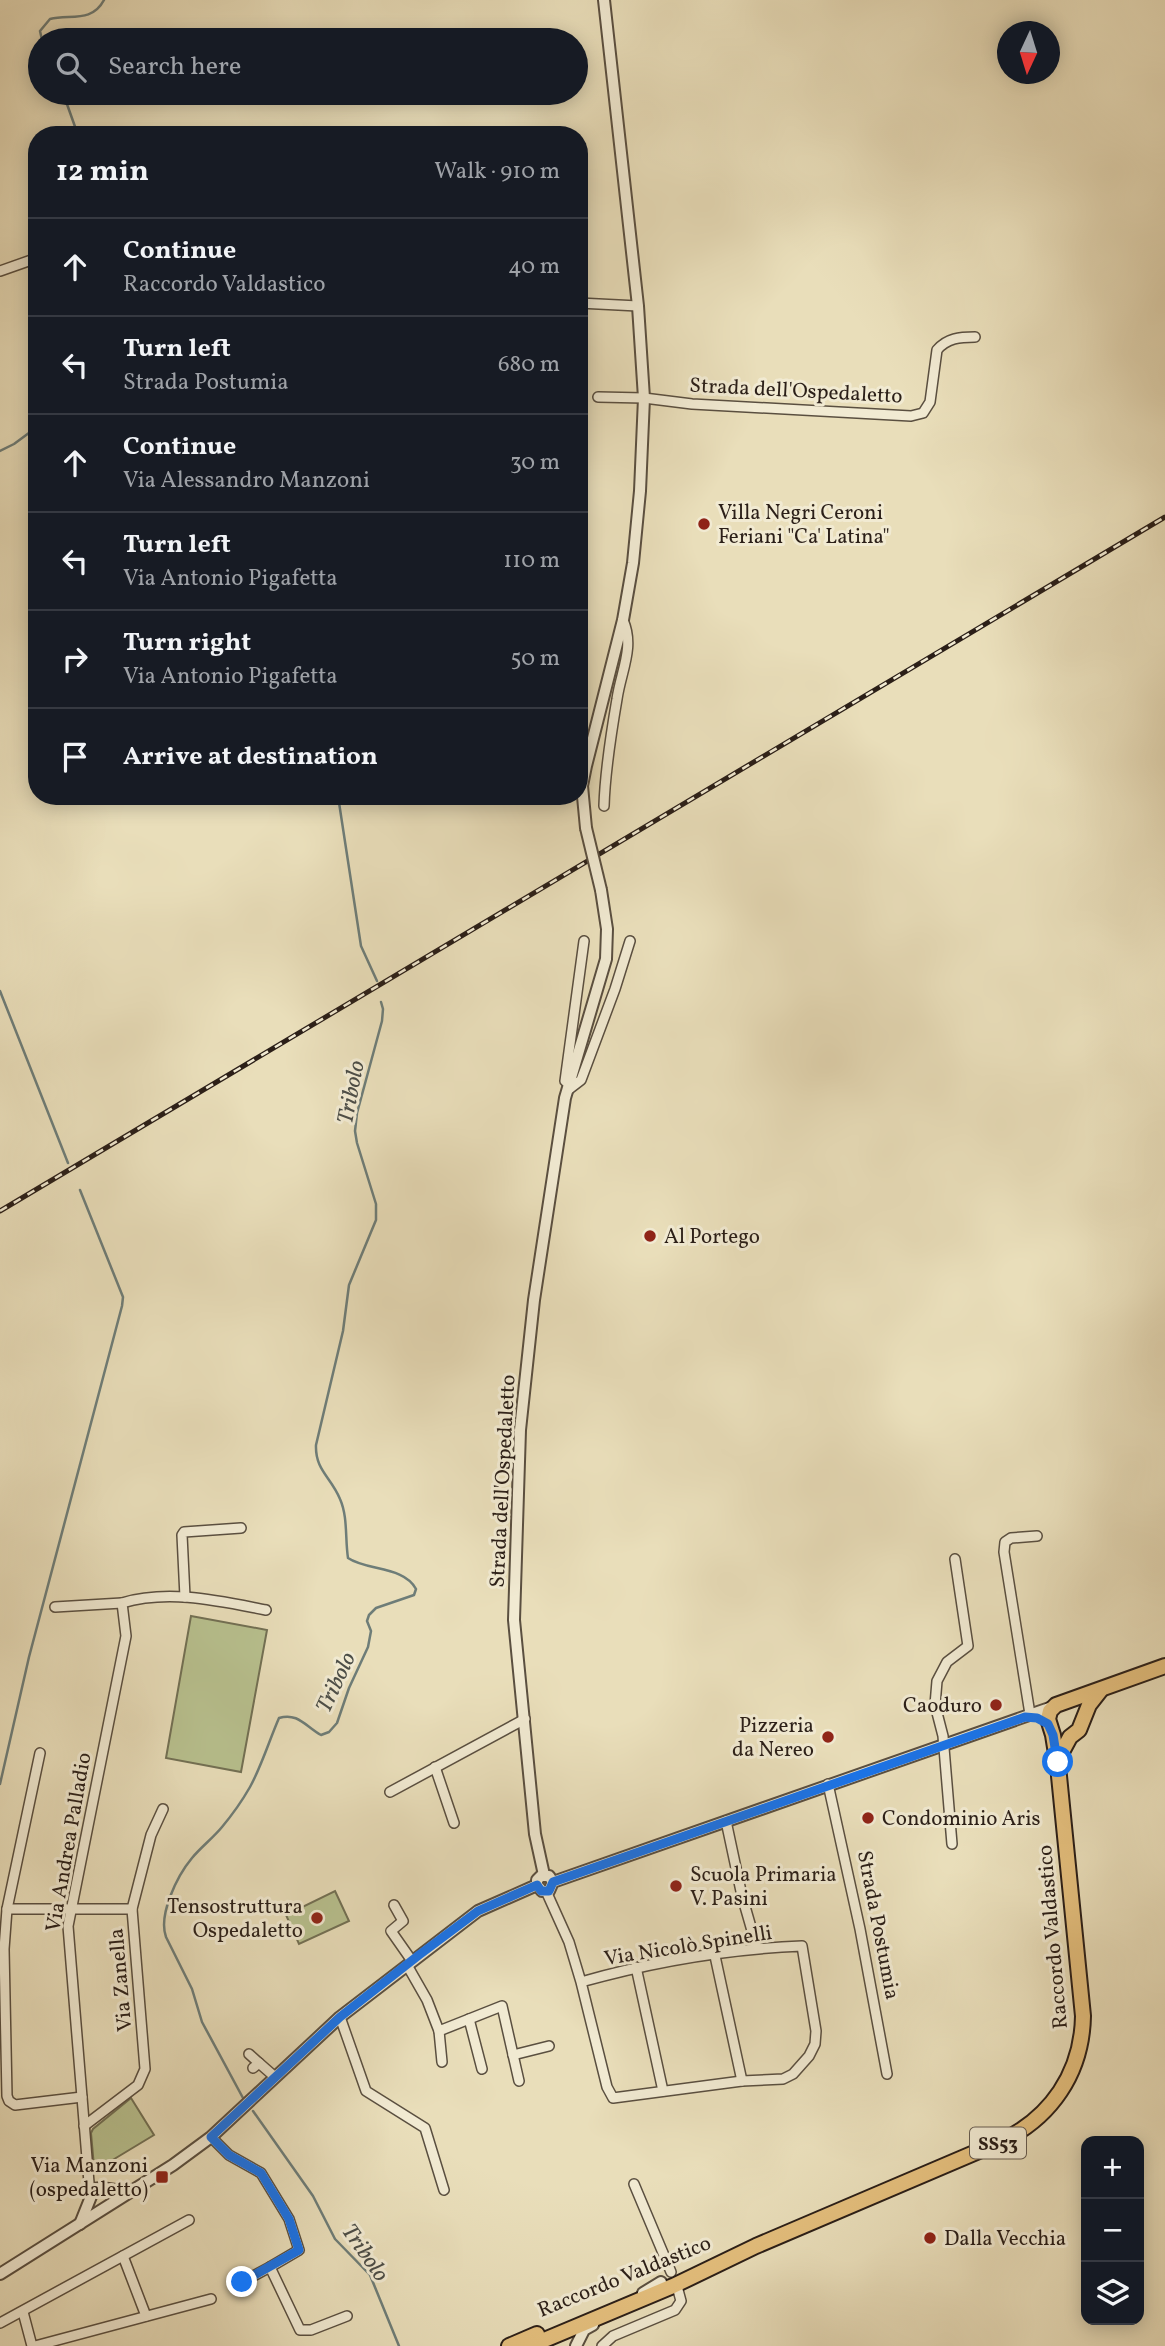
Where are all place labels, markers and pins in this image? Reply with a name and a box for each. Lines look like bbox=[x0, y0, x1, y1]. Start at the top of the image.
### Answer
place label: Villa Negri Ceroni Feriani "Ca' Latina" bbox=[718, 499, 890, 552]
marker: Villa Negri Ceroni Feriani "Ca' Latina" bbox=[696, 516, 712, 532]
place label: Al Portego bbox=[664, 1223, 760, 1252]
marker: Al Portego bbox=[642, 1228, 658, 1244]
place label: Caoduro bbox=[903, 1692, 982, 1721]
marker: Caoduro bbox=[988, 1697, 1004, 1713]
place label: Pizzeria da Nereo bbox=[732, 1712, 814, 1765]
marker: Pizzeria da Nereo bbox=[820, 1729, 836, 1745]
place label: Condominio Aris bbox=[882, 1805, 1040, 1834]
marker: Condominio Aris bbox=[860, 1810, 876, 1826]
place label: Scuola Primaria V. Pasini bbox=[690, 1861, 837, 1914]
marker: Scuola Primaria V. Pasini bbox=[668, 1878, 684, 1894]
place label: Tensostruttura Ospedaletto bbox=[167, 1893, 303, 1946]
marker: Tensostruttura Ospedaletto bbox=[309, 1910, 325, 1926]
place label: Via Manzoni (ospedaletto) bbox=[30, 2152, 148, 2205]
marker: Via Manzoni (ospedaletto) bbox=[154, 2169, 170, 2185]
place label: Dalla Vecchia bbox=[944, 2225, 1066, 2254]
marker: Dalla Vecchia bbox=[922, 2230, 938, 2246]

